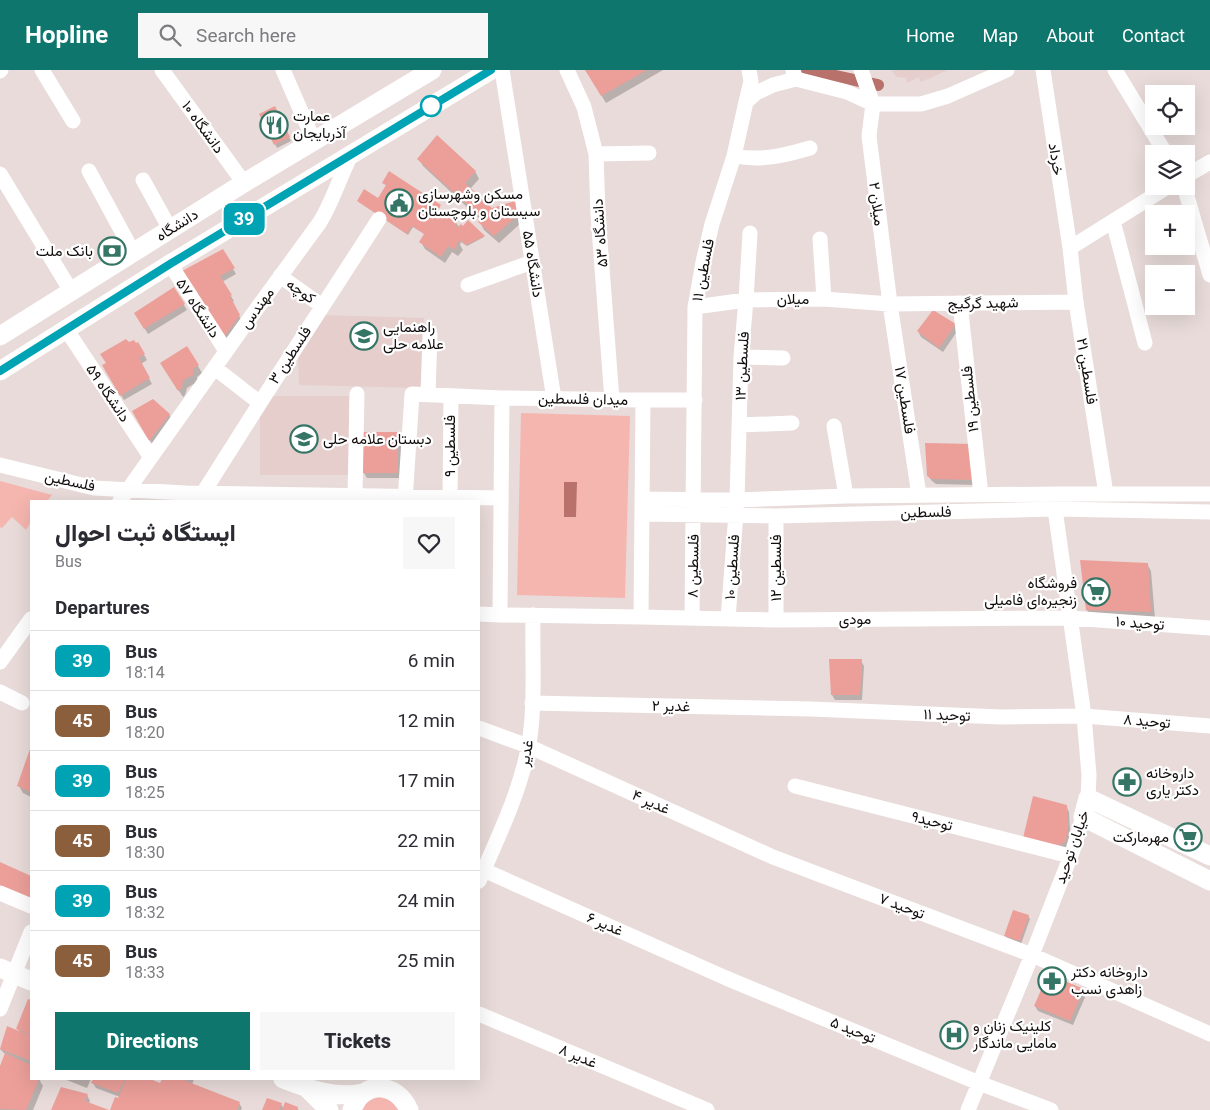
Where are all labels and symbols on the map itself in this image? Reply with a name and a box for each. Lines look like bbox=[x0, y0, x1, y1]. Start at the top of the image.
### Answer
unlabelled marker bbox=[420, 95, 442, 117]
street label: دانشگاه ۱۰ bbox=[178, 97, 228, 157]
place label: عمارت آذربایجان bbox=[293, 107, 347, 142]
restaurant icon: عمارت آذربایجان bbox=[259, 110, 289, 140]
street label: خرداد bbox=[1045, 142, 1067, 176]
street label: میلان ۲ bbox=[865, 181, 889, 227]
place label: مسکن وشهرسازی سیستان و بلوچستان bbox=[418, 185, 540, 221]
public building icon: مسکن وشهرسازی سیستان و بلوچستان bbox=[384, 188, 414, 218]
street label: دانشگاه ۵۳ bbox=[589, 198, 611, 268]
line badge: 39 bbox=[222, 203, 266, 235]
street label: دانشگاه bbox=[153, 205, 201, 245]
street label: دانشگاه ۵۵ bbox=[519, 229, 547, 299]
bank icon: بانک ملت bbox=[97, 236, 127, 266]
street label: فلسطین ۱۱ bbox=[688, 237, 719, 303]
place label: بانک ملت bbox=[36, 242, 93, 260]
street label: دانشگاه ۵۷ bbox=[172, 275, 224, 341]
street label: کوچه bbox=[282, 275, 319, 308]
street label: مهندس bbox=[236, 284, 279, 333]
street label: میلان bbox=[777, 290, 809, 308]
street label: شهید گرگیج bbox=[947, 293, 1019, 315]
place label: راهنمایی علامه حلی bbox=[383, 318, 444, 354]
school or university icon: راهنمایی علامه حلی bbox=[349, 321, 379, 351]
street label: فلسطین ۳ bbox=[265, 323, 316, 388]
street label: فلسطین ۱۳ bbox=[731, 331, 754, 401]
street label: فلسطین ۲۱ bbox=[1072, 336, 1101, 406]
street label: دانشگاه ۵۹ bbox=[82, 361, 134, 425]
street label: فلسطین ۱۷ bbox=[890, 365, 919, 435]
street label: فلسطین ۱۹ bbox=[958, 365, 983, 433]
street label: میدان فلسطین bbox=[538, 389, 628, 410]
street label: فلسطین ۹ bbox=[441, 415, 460, 477]
school or university icon: دبستان علامه حلی bbox=[289, 424, 319, 454]
place label: دبستان علامه حلی bbox=[323, 430, 432, 449]
street label: فلسطین bbox=[43, 467, 97, 496]
street label: فلسطین bbox=[900, 503, 952, 522]
street label: فلسطین ۸ bbox=[683, 534, 704, 598]
street label: فلسطین ۱۰ bbox=[721, 534, 744, 600]
street label: فلسطین ۱۲ bbox=[767, 534, 786, 602]
place label: فروشگاه زنجیره‌ای فامیلی bbox=[984, 574, 1077, 610]
supermarket icon: فروشگاه زنجیره‌ای فامیلی bbox=[1081, 577, 1111, 607]
street label: مودی bbox=[839, 610, 871, 629]
street label: توحید ۱۰ bbox=[1115, 612, 1166, 634]
street label: غدیر ۲ bbox=[652, 697, 691, 715]
street label: توحید ۱۱ bbox=[923, 705, 971, 725]
street label: توحید ۸ bbox=[1123, 710, 1172, 732]
street label: غدیر bbox=[515, 738, 537, 769]
place label: داروخانه دکتر یاری bbox=[1146, 764, 1199, 800]
pharmacy icon: داروخانه دکتر یاری bbox=[1112, 767, 1142, 797]
street label: غدیر ۴ bbox=[629, 786, 673, 818]
street label: توحید۹ bbox=[909, 807, 955, 835]
street label: خیابان توحید bbox=[1051, 808, 1093, 886]
supermarket icon: مهرمارکت bbox=[1173, 822, 1203, 852]
place label: مهرمارکت bbox=[1113, 828, 1169, 846]
street label: توحید ۷ bbox=[877, 889, 928, 923]
street label: غدیر ۶ bbox=[584, 908, 626, 940]
place label: داروخانه دکتر زاهدی نسب bbox=[1070, 963, 1148, 999]
pharmacy icon: داروخانه دکتر زاهدی نسب bbox=[1037, 966, 1067, 996]
street label: توحید ۵ bbox=[828, 1013, 879, 1047]
place label: کلینیک زنان و مامایی ماندگار bbox=[972, 1017, 1057, 1053]
hospital icon: کلینیک زنان و مامایی ماندگار bbox=[939, 1020, 969, 1050]
street label: غدیر ۸ bbox=[556, 1040, 600, 1072]

